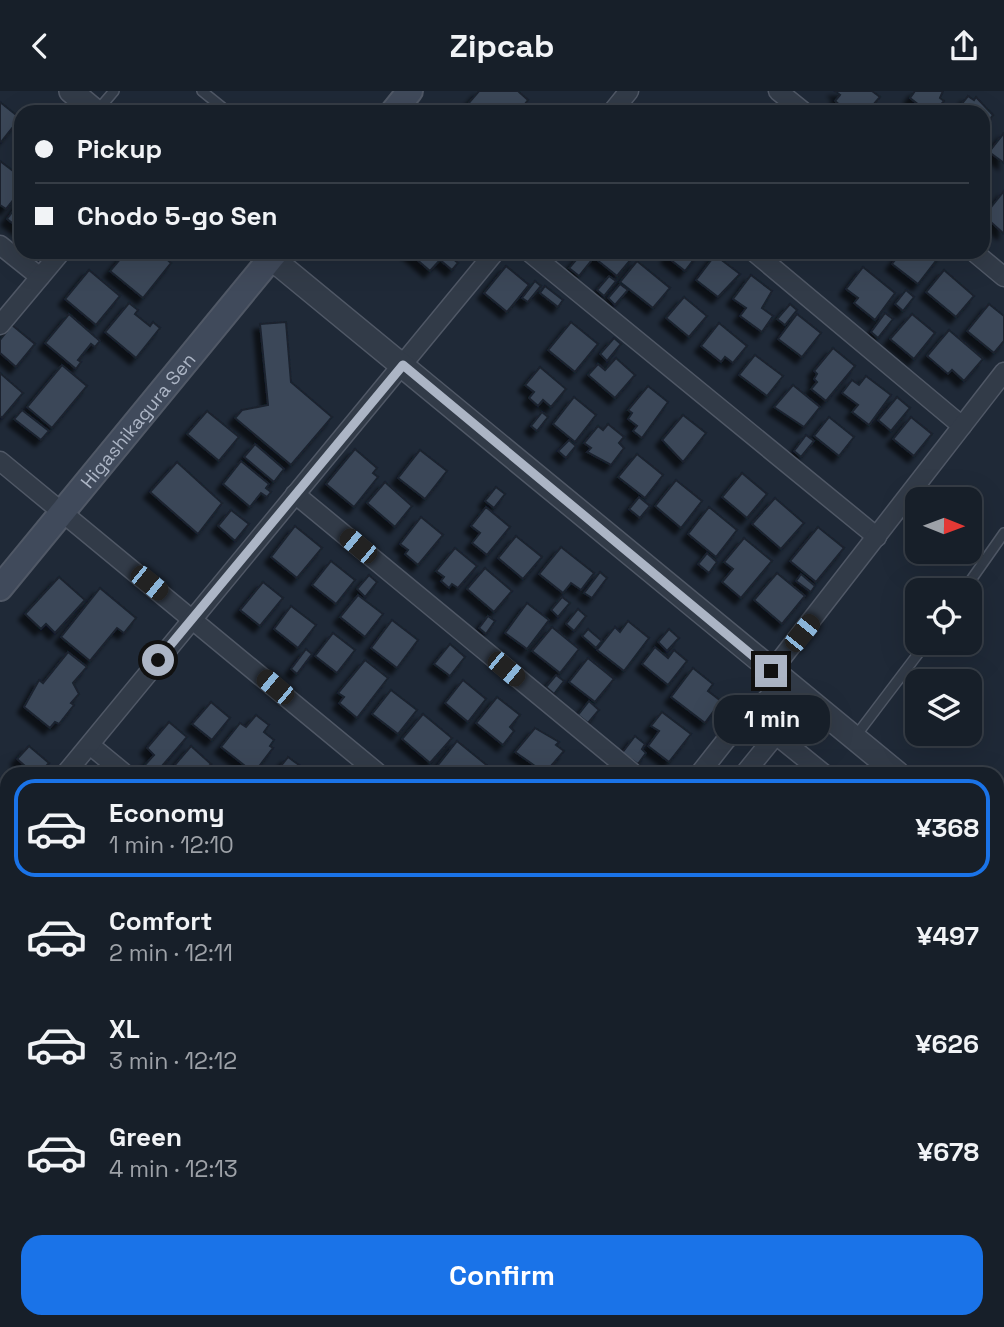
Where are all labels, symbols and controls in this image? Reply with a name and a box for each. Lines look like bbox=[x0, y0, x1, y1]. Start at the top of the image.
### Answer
text: Zipcab bbox=[449, 26, 555, 66]
icon: back bbox=[21, 27, 59, 65]
icon: share bbox=[945, 27, 983, 65]
text: Pickup bbox=[77, 132, 162, 166]
text: Chodo 5-go Sen bbox=[77, 199, 278, 233]
street label: Higashikagura Sen bbox=[75, 348, 201, 494]
north arrow bbox=[905, 487, 982, 563]
map controls bbox=[905, 487, 982, 746]
car bbox=[336, 524, 381, 568]
car bbox=[127, 562, 172, 604]
button: locate bbox=[905, 578, 982, 655]
car bbox=[781, 610, 824, 656]
route start bbox=[142, 644, 174, 676]
car bbox=[484, 647, 529, 691]
route end bbox=[755, 655, 787, 687]
car bbox=[253, 665, 298, 709]
button: layers bbox=[905, 669, 982, 746]
callout: 1 min bbox=[713, 695, 829, 745]
text: 1 min bbox=[744, 704, 800, 734]
text: Economy bbox=[109, 796, 225, 830]
icon: car bbox=[25, 797, 88, 860]
text: ¥368 bbox=[915, 811, 979, 845]
text: 1 min · 12:10 bbox=[109, 830, 234, 860]
text: Comfort bbox=[109, 904, 212, 938]
icon: car bbox=[25, 905, 88, 968]
text: ¥497 bbox=[916, 919, 979, 953]
text: 2 min · 12:11 bbox=[109, 938, 233, 968]
text: XL bbox=[109, 1012, 140, 1046]
icon: car bbox=[25, 1013, 88, 1076]
text: ¥626 bbox=[915, 1027, 979, 1061]
text: 3 min · 12:12 bbox=[109, 1046, 237, 1076]
text: Green bbox=[109, 1120, 182, 1154]
icon: car bbox=[25, 1121, 88, 1184]
text: ¥678 bbox=[917, 1135, 979, 1169]
text: 4 min · 12:13 bbox=[109, 1154, 238, 1184]
button: Confirm bbox=[21, 1235, 983, 1315]

